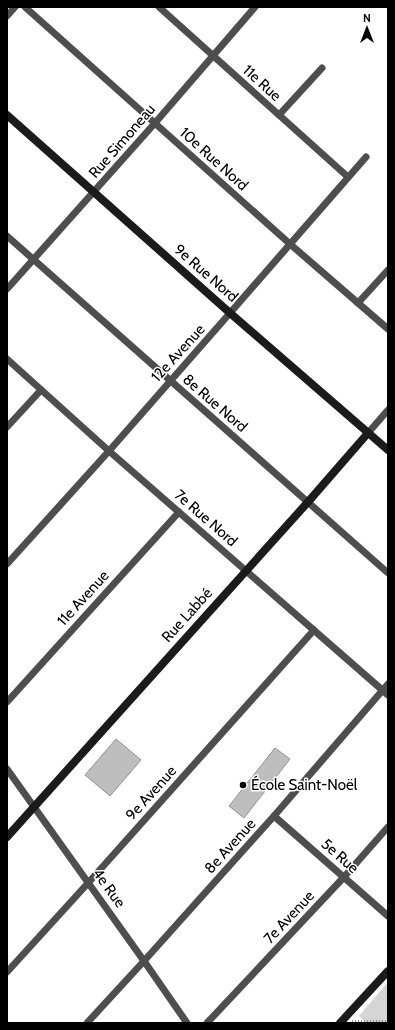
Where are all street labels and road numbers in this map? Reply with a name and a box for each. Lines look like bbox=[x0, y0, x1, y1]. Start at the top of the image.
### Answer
street label: 11e Rue bbox=[239, 61, 285, 105]
street label: Rue Simoneau bbox=[85, 100, 159, 182]
street label: 10e Rue Nord bbox=[176, 124, 252, 194]
street label: 9e Rue Nord bbox=[170, 240, 242, 306]
street label: 12e Avenue bbox=[147, 320, 209, 386]
street label: 8e Rue Nord bbox=[179, 370, 251, 436]
street label: 7e Rue Nord bbox=[171, 486, 241, 550]
street label: 11e Avenue bbox=[53, 566, 113, 629]
street label: Rue Labbé bbox=[158, 584, 216, 646]
street label: 9e Avenue bbox=[122, 762, 180, 824]
street label: 8e Avenue bbox=[201, 815, 260, 877]
street label: 5e Rue bbox=[318, 835, 363, 877]
street label: 4e Rue bbox=[89, 865, 129, 911]
street label: 7e Avenue bbox=[260, 887, 318, 947]

